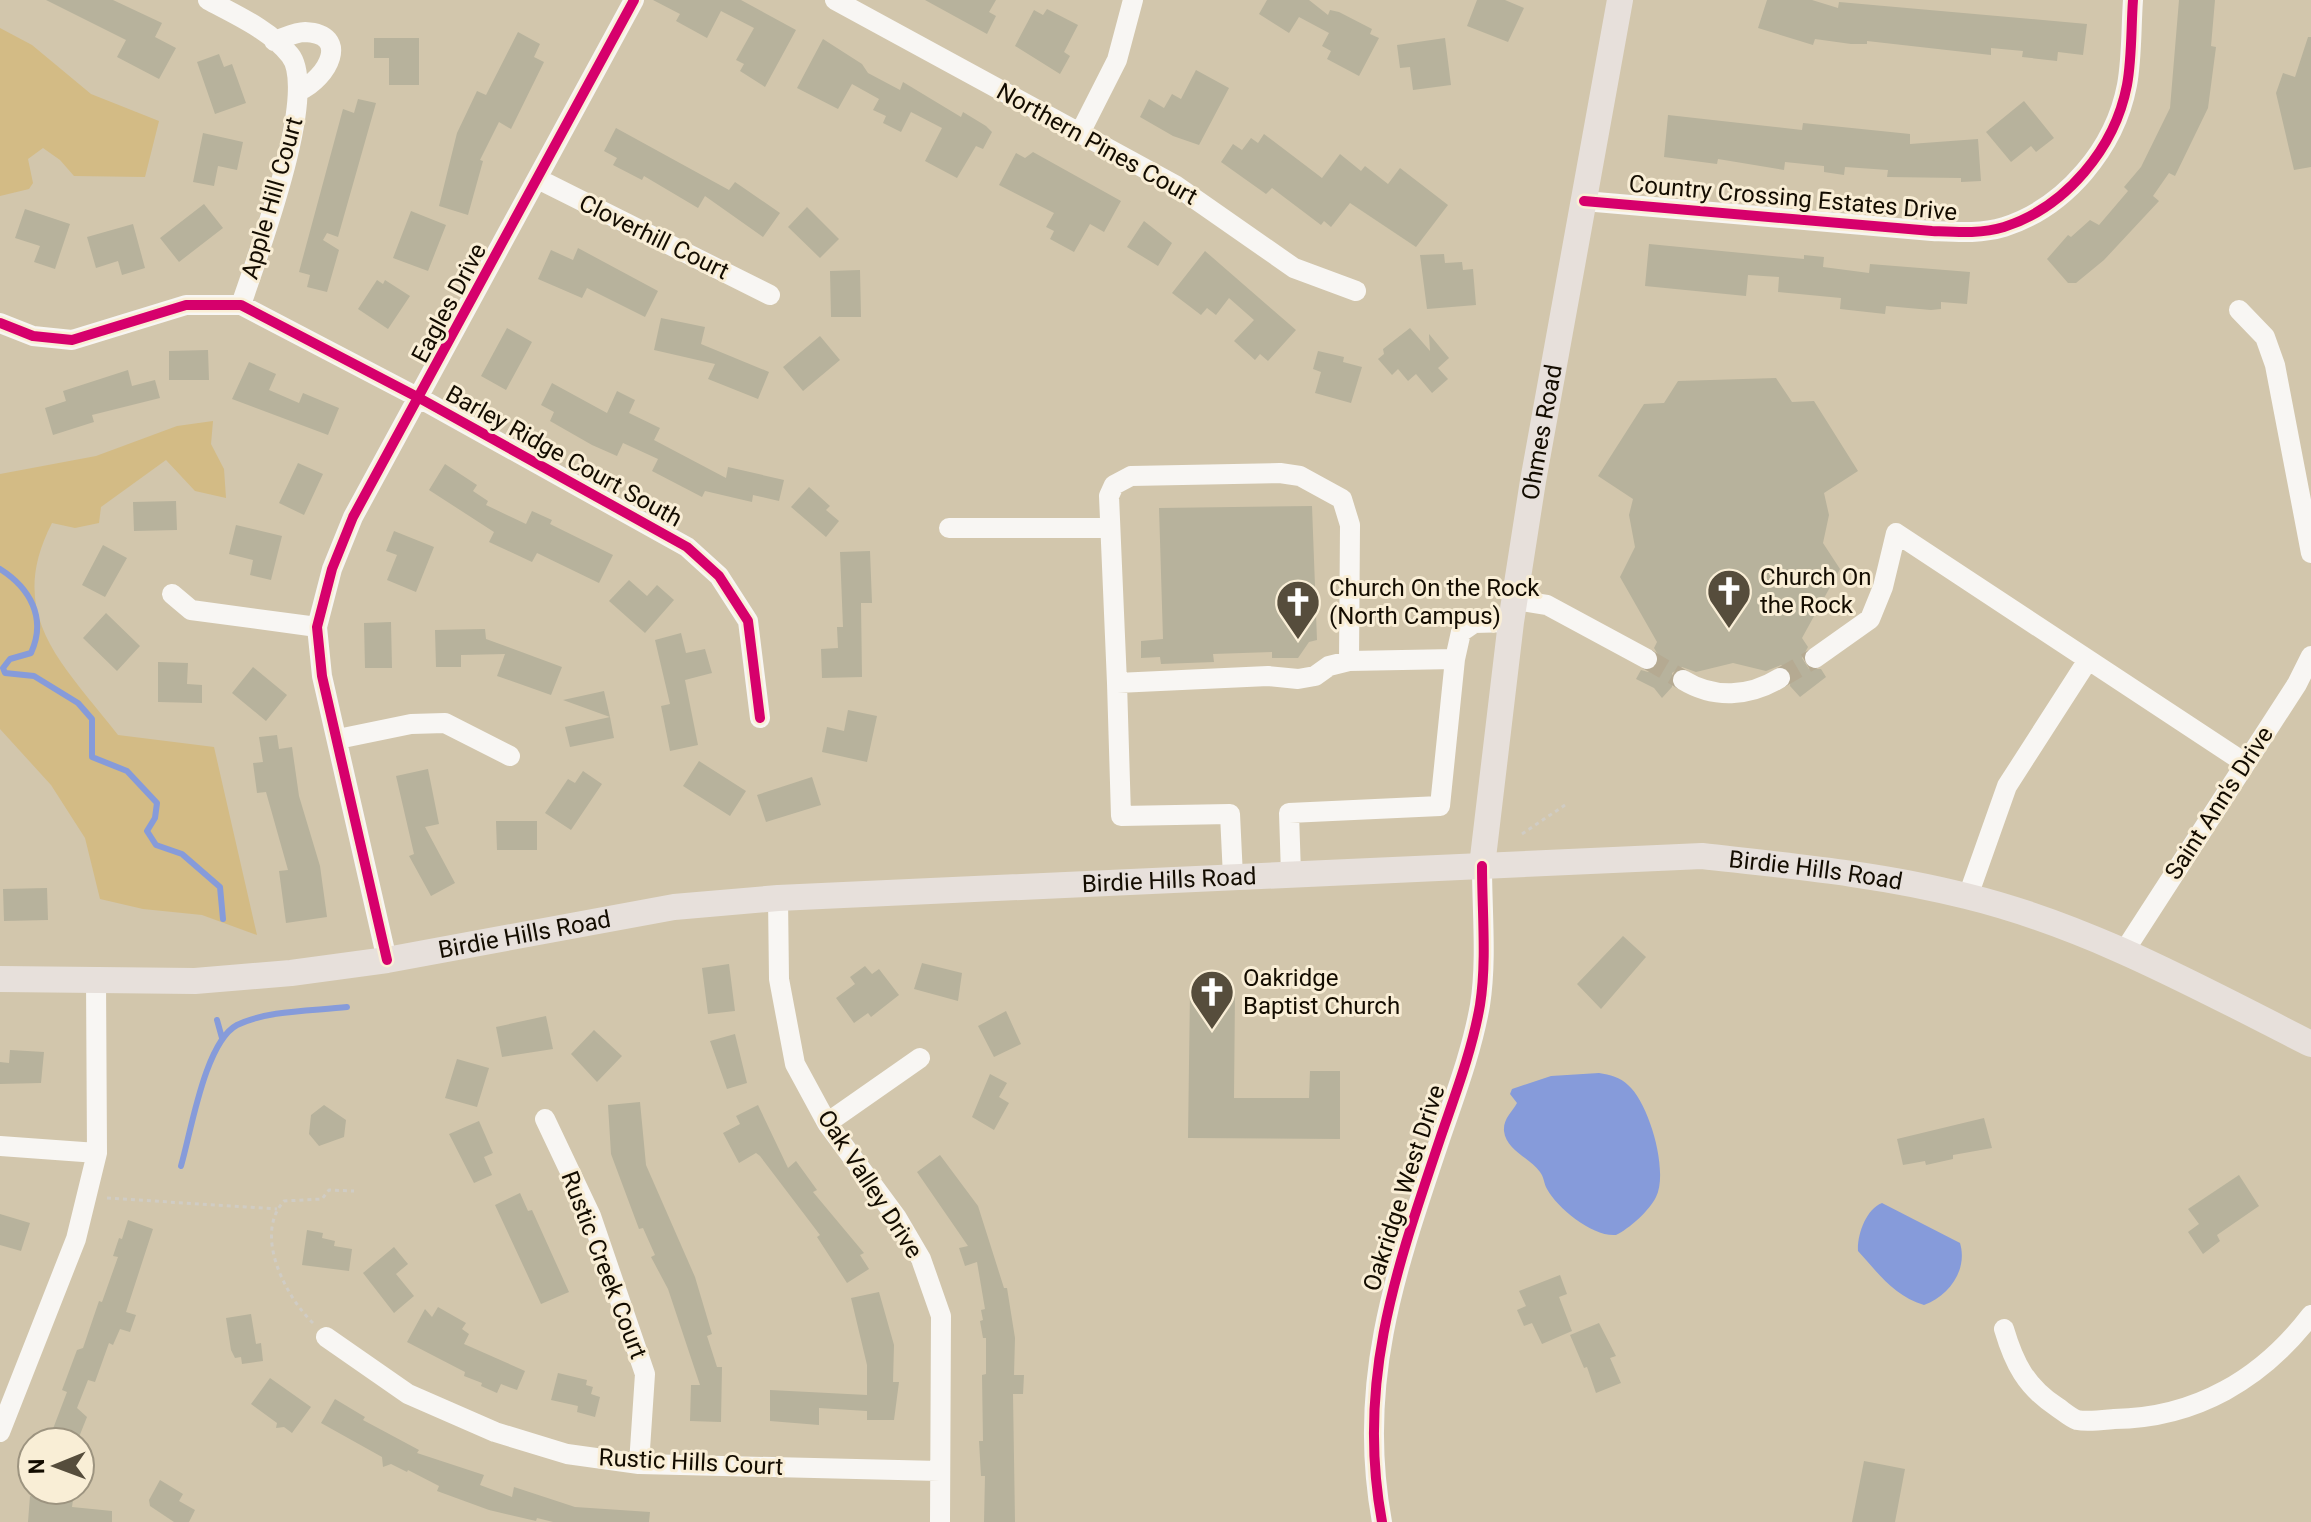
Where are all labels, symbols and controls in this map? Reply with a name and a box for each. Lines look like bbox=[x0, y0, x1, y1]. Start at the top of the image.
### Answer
street label: Northern Pines Court bbox=[992, 77, 1202, 211]
street label: Apple Hill Court bbox=[236, 114, 308, 282]
street label: Country Crossing Estates Drive bbox=[1628, 170, 1958, 226]
street label: Cloverhill Court bbox=[575, 189, 734, 285]
street label: Eagles Drive bbox=[406, 239, 492, 367]
street label: Ohmes Road bbox=[1516, 362, 1568, 502]
street label: Barley Ridge Court South bbox=[441, 379, 687, 533]
place label: Church On the Rock bbox=[1760, 563, 1871, 619]
church icon: Church On the Rock bbox=[1705, 567, 1753, 630]
place label: Church On the Rock (North Campus) bbox=[1329, 574, 1540, 630]
church icon: Church On the Rock (North Campus) bbox=[1274, 578, 1322, 641]
street label: Saint Ann's Drive bbox=[2159, 721, 2279, 885]
street label: Birdie Hills Road bbox=[1727, 845, 1905, 896]
street label: Birdie Hills Road bbox=[1081, 862, 1257, 898]
street label: Birdie Hills Road bbox=[436, 905, 613, 964]
place label: Oakridge Baptist Church bbox=[1243, 964, 1400, 1020]
church icon: Oakridge Baptist Church bbox=[1188, 968, 1236, 1031]
street label: Oakridge West Drive bbox=[1357, 1081, 1451, 1295]
street label: Oak Valley Drive bbox=[812, 1105, 928, 1263]
street label: Rustic Creek Court bbox=[555, 1167, 653, 1363]
north arrow bbox=[16, 1426, 96, 1506]
street label: Rustic Hills Court bbox=[598, 1443, 784, 1481]
text: N bbox=[24, 1458, 49, 1474]

